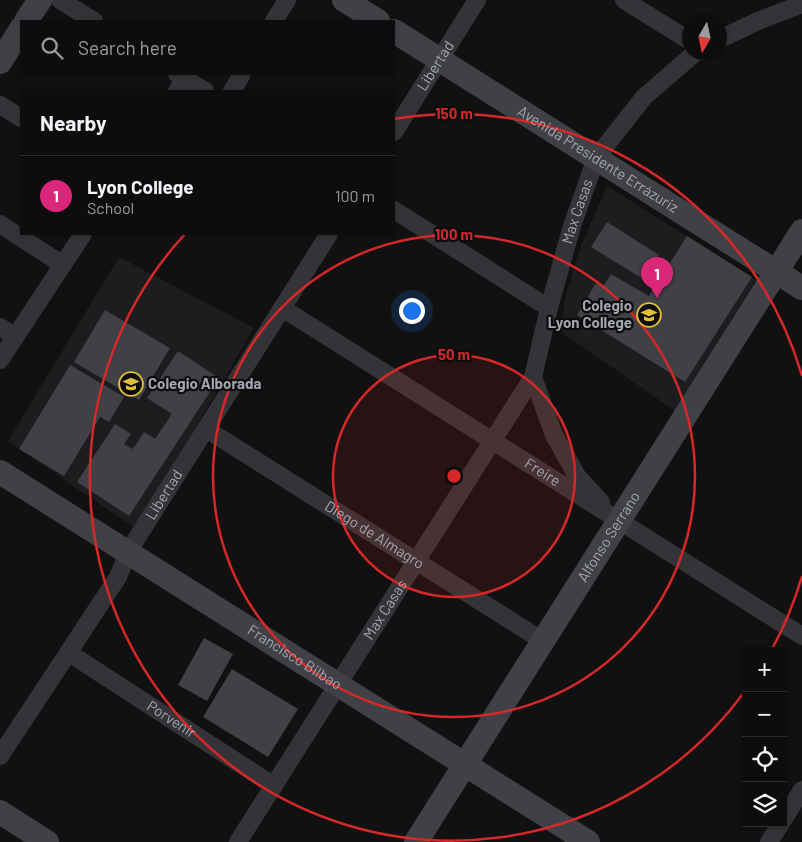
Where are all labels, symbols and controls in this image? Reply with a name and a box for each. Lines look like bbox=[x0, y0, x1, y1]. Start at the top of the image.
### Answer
north arrow bbox=[682, 15, 727, 60]
search box bbox=[20, 20, 395, 75]
icon: search bbox=[38, 34, 66, 62]
text: Search here bbox=[78, 36, 177, 59]
street label: Libertad bbox=[412, 37, 457, 94]
street label: Avenida Presidente Errázuriz bbox=[515, 101, 682, 216]
text: 150 m bbox=[435, 104, 473, 122]
text: Nearby bbox=[40, 110, 106, 135]
text: Lyon College bbox=[87, 175, 194, 198]
street label: Max Casas bbox=[557, 176, 596, 246]
text: 1 bbox=[53, 186, 59, 205]
text: 100 m bbox=[335, 186, 375, 205]
text: School bbox=[87, 198, 134, 217]
text: 100 m bbox=[435, 225, 473, 243]
pin: 1 bbox=[641, 257, 673, 298]
place label: Colegio Lyon College bbox=[548, 296, 632, 331]
your location bbox=[399, 298, 425, 324]
school or university icon: Colegio Lyon College bbox=[636, 302, 662, 328]
text: 50 m bbox=[438, 345, 470, 363]
school or university icon: Colegio Alborada bbox=[118, 371, 144, 397]
place label: Colegio Alborada bbox=[148, 374, 261, 392]
street label: Freire bbox=[522, 453, 564, 489]
street label: Libertad bbox=[141, 466, 186, 523]
centre of rings bbox=[445, 467, 463, 485]
street label: Alfonso Serrano bbox=[573, 488, 643, 585]
street label: Diego de Almagro bbox=[322, 496, 428, 572]
street label: Max Casas bbox=[359, 576, 410, 643]
street label: Francisco Bilbao bbox=[245, 620, 346, 693]
map controls bbox=[742, 647, 787, 827]
button: + bbox=[742, 647, 787, 692]
button: − bbox=[742, 692, 787, 737]
street label: Porvenir bbox=[144, 696, 200, 741]
button: locate bbox=[742, 737, 787, 782]
button: layers bbox=[742, 782, 787, 827]

